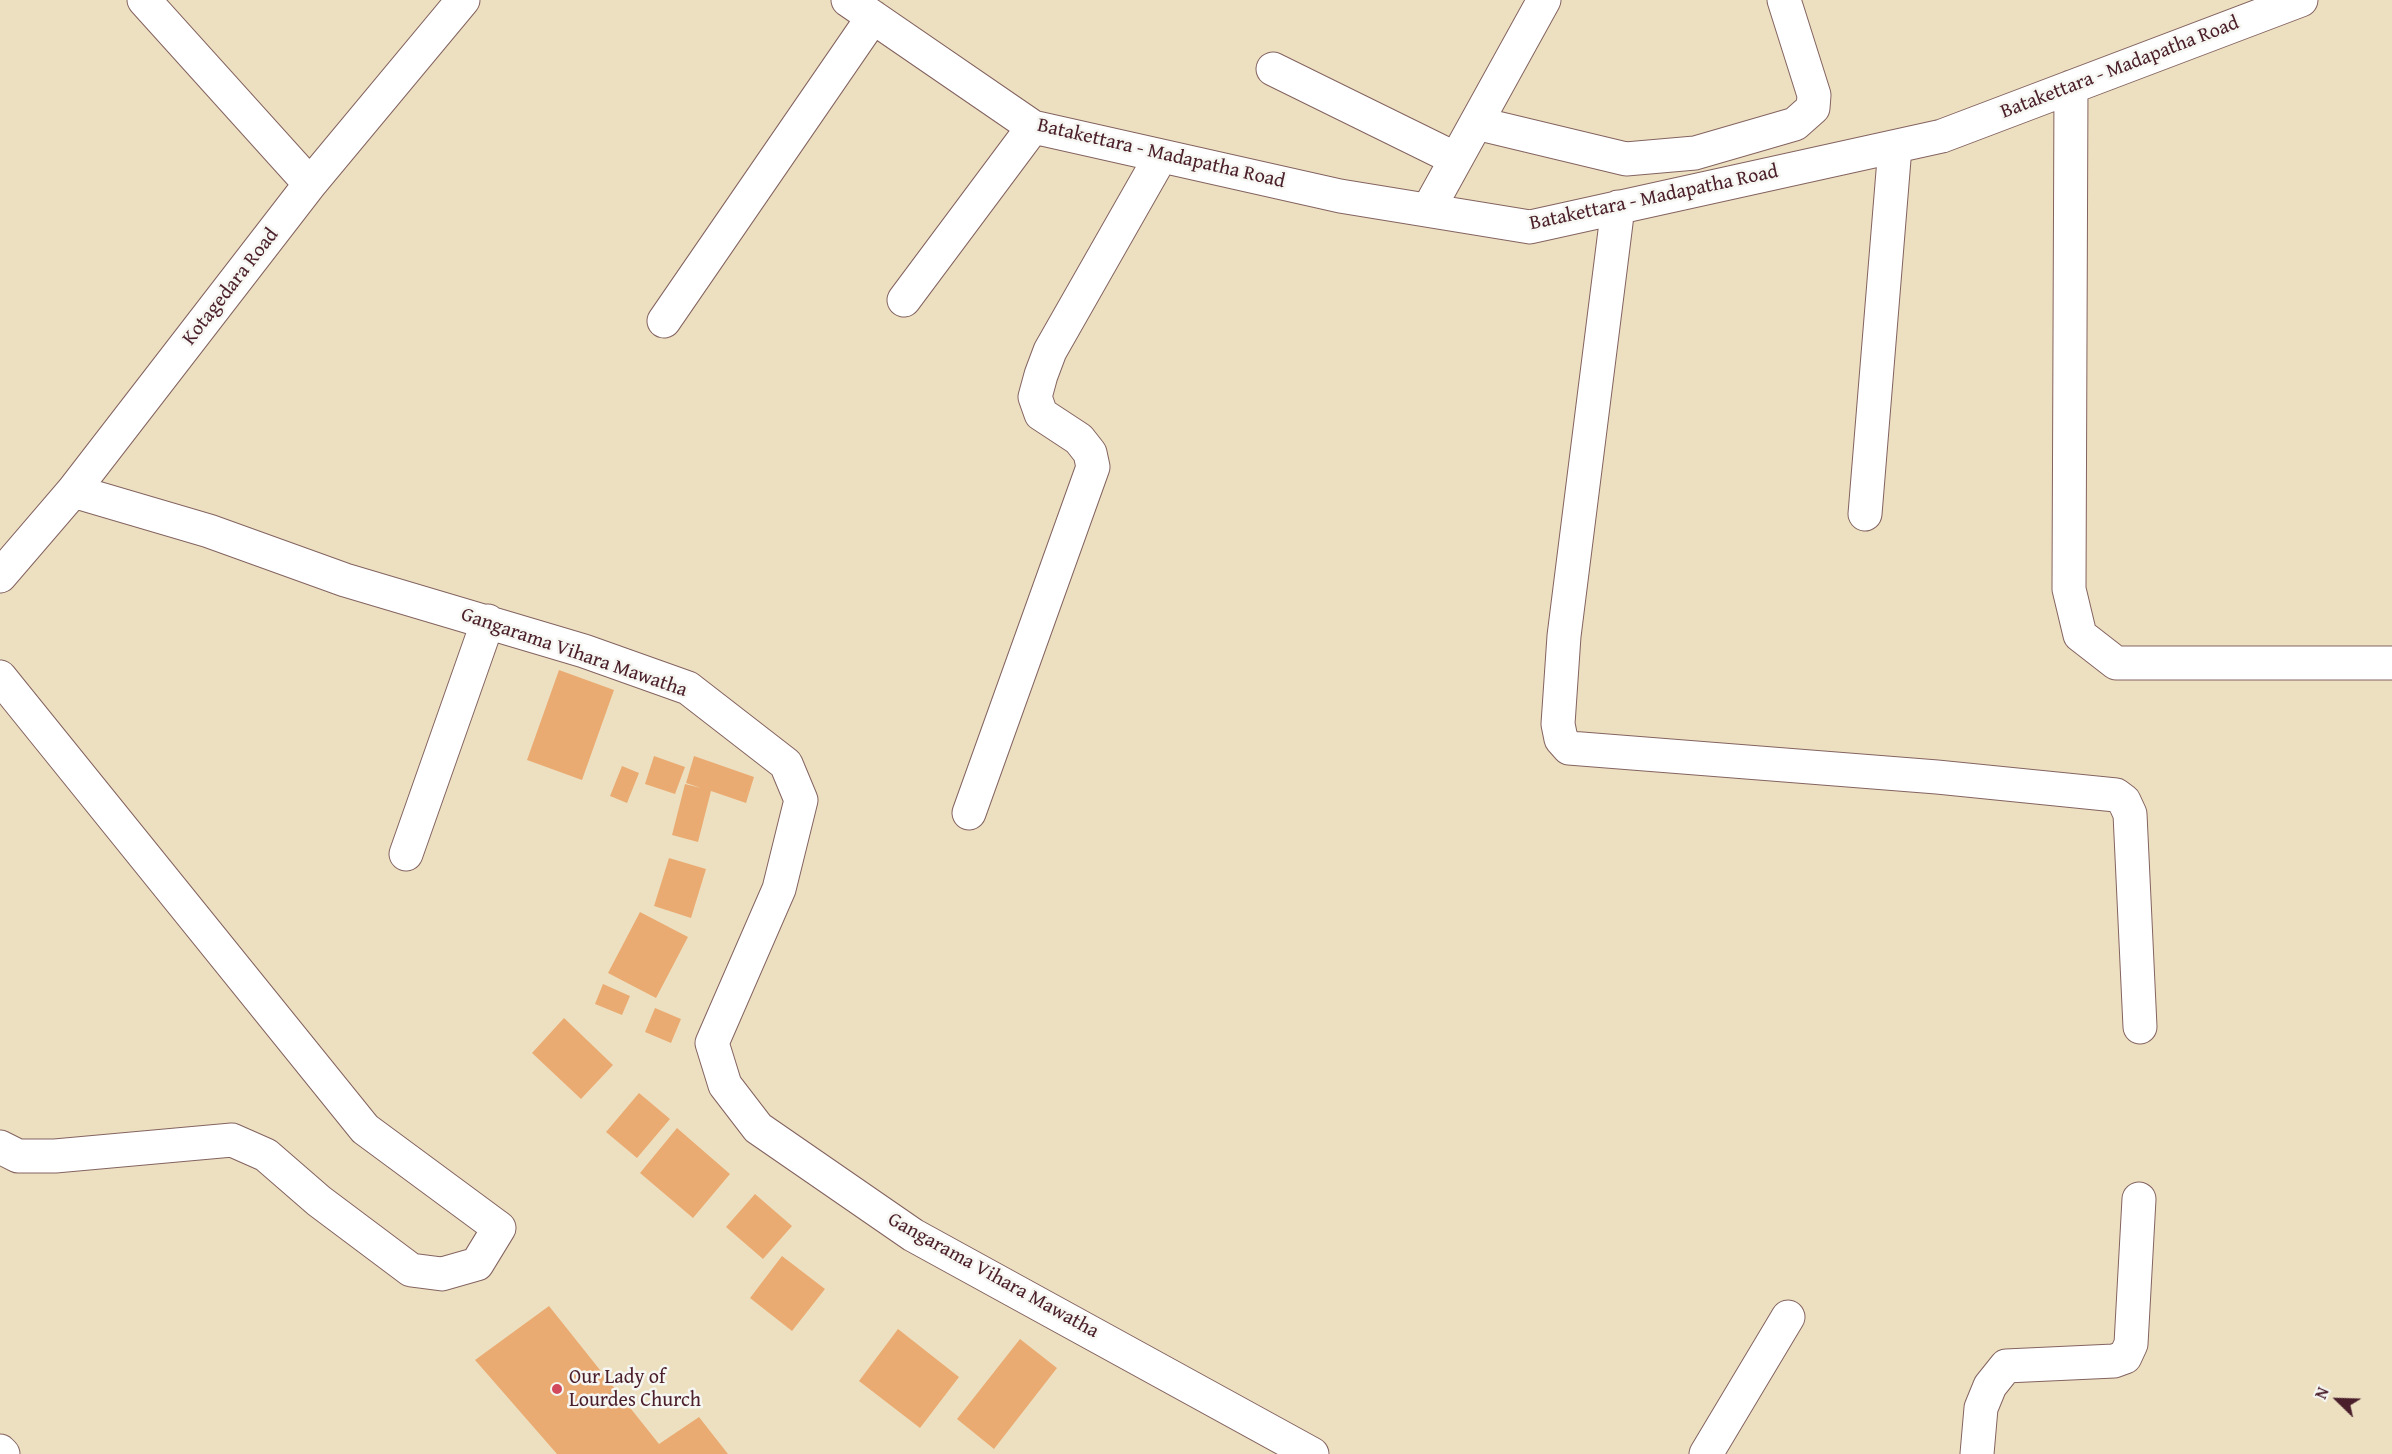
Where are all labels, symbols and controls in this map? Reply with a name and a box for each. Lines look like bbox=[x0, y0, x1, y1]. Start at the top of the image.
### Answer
street label: Batakettara - Madapatha Road bbox=[1997, 11, 2243, 125]
street label: Batakettara - Madapatha Road bbox=[1035, 114, 1287, 194]
street label: Batakettara - Madapatha Road bbox=[1528, 160, 1780, 236]
street label: Kotagedara Road bbox=[178, 224, 284, 350]
street label: Gangarama Vihara Mawatha bbox=[458, 603, 690, 703]
street label: Gangarama Vihara Mawatha bbox=[883, 1208, 1103, 1344]
place label: Our Lady of Lourdes Church bbox=[569, 1366, 701, 1413]
north arrow bbox=[2308, 1370, 2368, 1430]
marker: Our Lady of Lourdes Church bbox=[550, 1382, 564, 1396]
text: N bbox=[2308, 1383, 2335, 1403]

